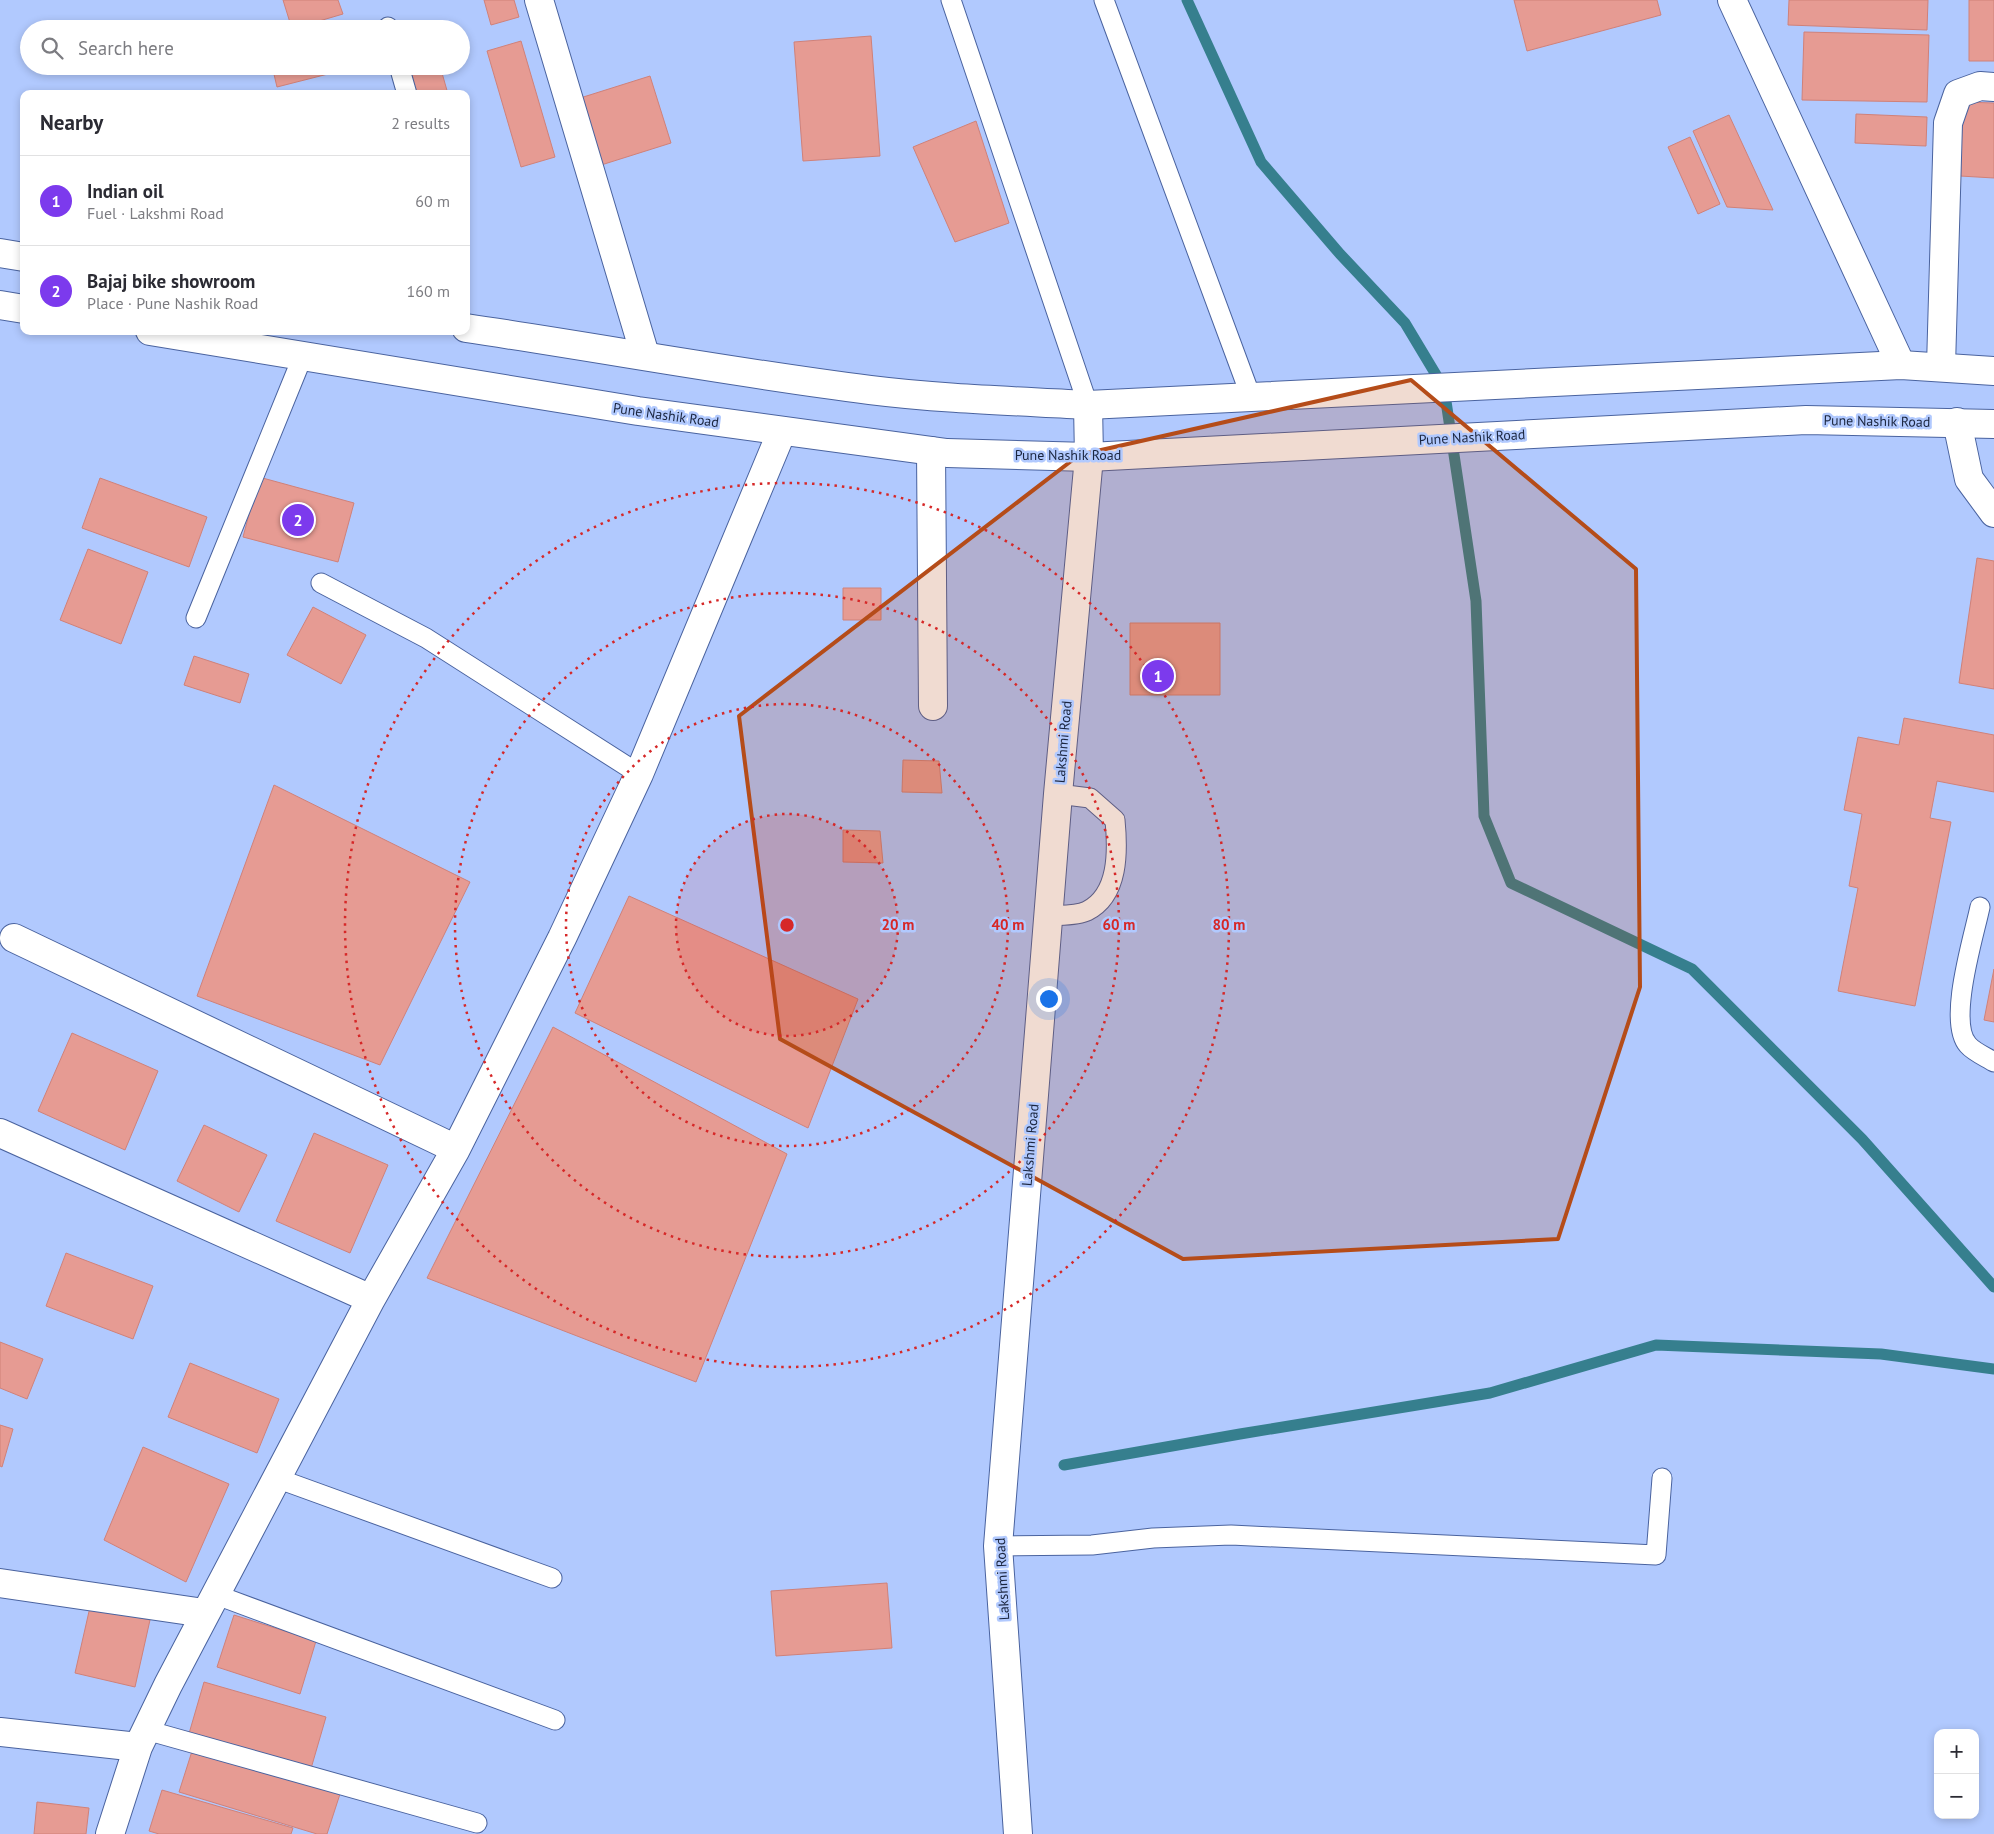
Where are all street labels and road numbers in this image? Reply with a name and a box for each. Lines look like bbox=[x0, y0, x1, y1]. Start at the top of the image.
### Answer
street label: Pune Nashik Road bbox=[612, 399, 720, 431]
street label: Pune Nashik Road bbox=[1823, 411, 1931, 431]
street label: Pune Nashik Road bbox=[1418, 425, 1526, 449]
street label: Pune Nashik Road bbox=[1015, 446, 1121, 464]
street label: Lakshmi Road bbox=[1050, 700, 1076, 784]
street label: Lakshmi Road bbox=[1017, 1103, 1043, 1187]
street label: Lakshmi Road bbox=[991, 1537, 1013, 1621]

